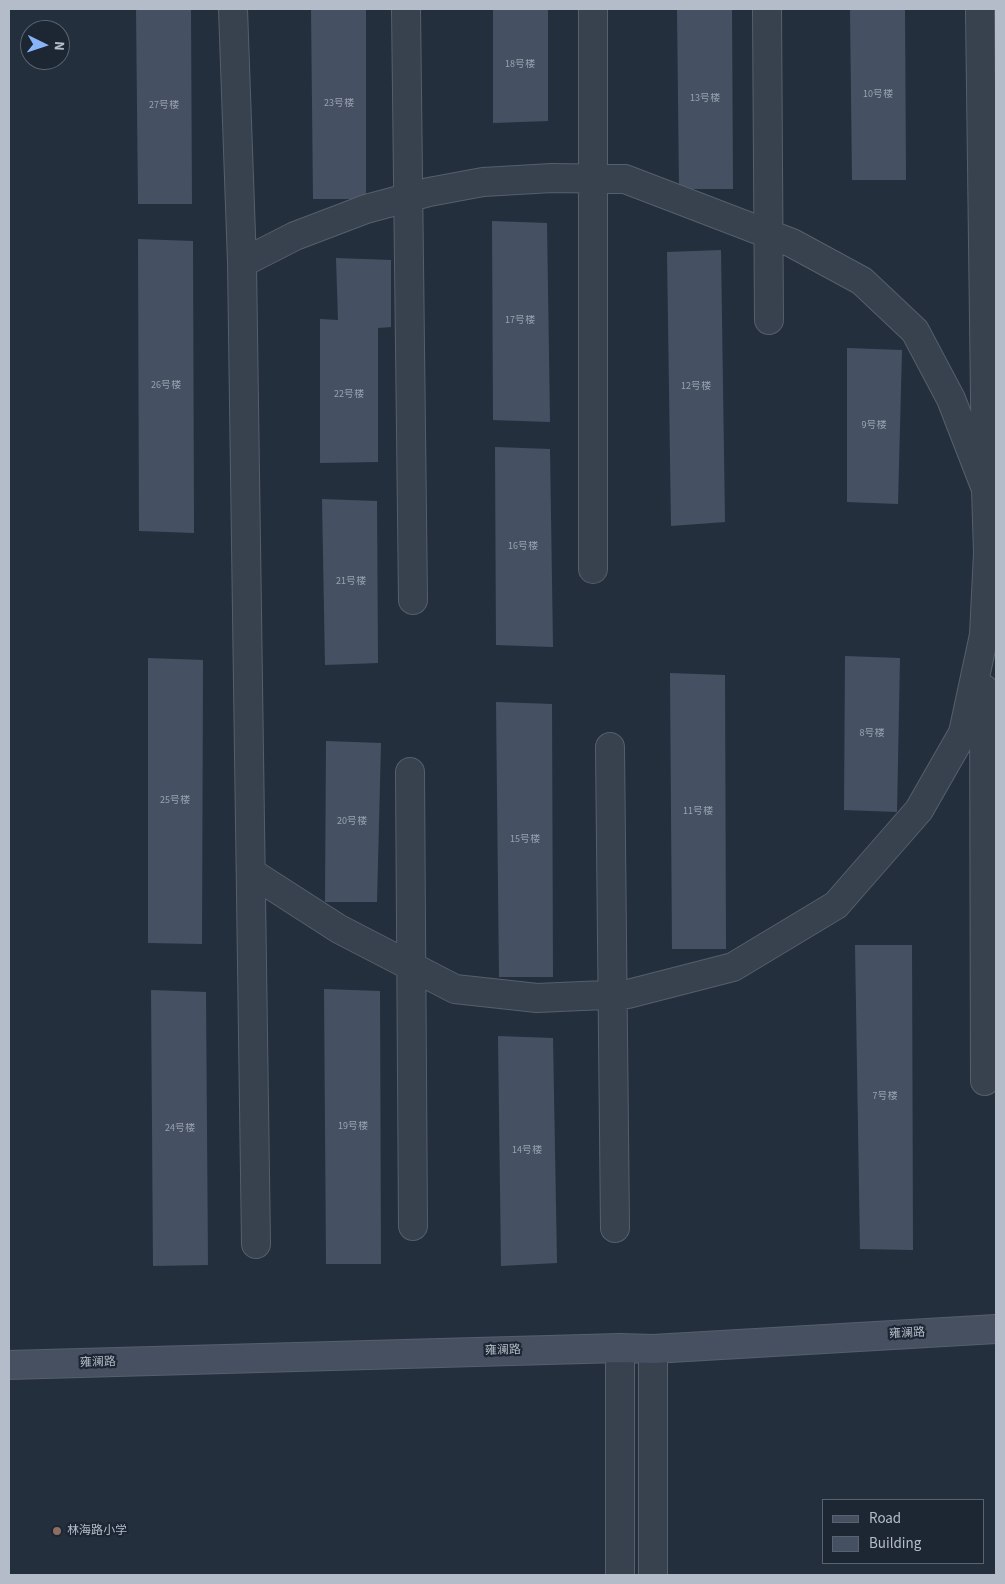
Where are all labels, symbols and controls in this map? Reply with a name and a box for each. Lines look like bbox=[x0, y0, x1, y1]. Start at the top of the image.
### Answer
north arrow bbox=[20, 20, 70, 70]
text: N bbox=[49, 41, 69, 51]
house number: 18号楼 bbox=[505, 59, 535, 71]
house number: 10号楼 bbox=[863, 89, 893, 101]
house number: 13号楼 bbox=[690, 93, 720, 105]
house number: 23号楼 bbox=[324, 98, 354, 110]
house number: 27号楼 bbox=[149, 100, 179, 112]
house number: 17号楼 bbox=[505, 315, 535, 327]
house number: 26号楼 bbox=[151, 380, 181, 392]
house number: 12号楼 bbox=[681, 381, 711, 393]
house number: 22号楼 bbox=[334, 389, 364, 401]
house number: 9号楼 bbox=[862, 420, 886, 432]
house number: 16号楼 bbox=[508, 541, 538, 553]
house number: 21号楼 bbox=[336, 576, 366, 588]
house number: 8号楼 bbox=[860, 728, 884, 740]
house number: 25号楼 bbox=[160, 795, 190, 807]
house number: 11号楼 bbox=[683, 806, 713, 818]
house number: 20号楼 bbox=[337, 816, 367, 828]
house number: 15号楼 bbox=[510, 834, 540, 846]
house number: 7号楼 bbox=[873, 1091, 897, 1103]
house number: 19号楼 bbox=[338, 1121, 368, 1133]
house number: 24号楼 bbox=[165, 1123, 195, 1135]
house number: 14号楼 bbox=[512, 1145, 542, 1157]
street label: 雍澜路 bbox=[889, 1326, 925, 1342]
street label: 雍澜路 bbox=[485, 1343, 521, 1359]
street label: 雍澜路 bbox=[80, 1355, 116, 1371]
legend bbox=[822, 1499, 985, 1564]
text: Road bbox=[869, 1508, 901, 1529]
place label: 林海路小学 bbox=[67, 1524, 127, 1538]
marker: 林海路小学 bbox=[51, 1525, 63, 1537]
text: Building bbox=[869, 1533, 921, 1554]

